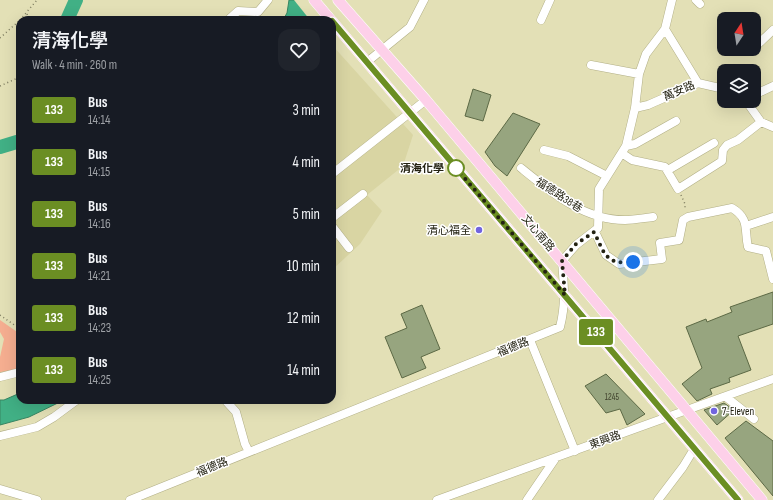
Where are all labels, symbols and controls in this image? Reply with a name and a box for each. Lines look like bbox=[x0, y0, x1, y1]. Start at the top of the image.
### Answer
north arrow bbox=[717, 12, 761, 56]
map controls bbox=[717, 12, 761, 108]
button: heart bbox=[278, 29, 320, 71]
text: 清海化學 bbox=[32, 30, 108, 53]
text: Walk · 4 min · 260 m bbox=[32, 57, 117, 73]
button: layers bbox=[717, 64, 761, 108]
street label: 萬安路 bbox=[661, 79, 697, 103]
text: Bus bbox=[88, 93, 107, 112]
text: 133 bbox=[45, 101, 63, 118]
text: 3 min bbox=[292, 101, 320, 120]
text: 14:14 bbox=[88, 112, 110, 128]
text: Bus bbox=[88, 145, 107, 164]
text: 133 bbox=[45, 153, 63, 170]
text: 4 min bbox=[293, 153, 320, 172]
marker: 清海化學 bbox=[447, 159, 465, 177]
place label: 清海化學 bbox=[400, 162, 444, 175]
text: 14:15 bbox=[88, 164, 110, 180]
street label: 福德路38巷 bbox=[533, 175, 585, 215]
text: Bus bbox=[88, 197, 107, 216]
text: 133 bbox=[45, 205, 63, 222]
text: 5 min bbox=[293, 205, 320, 224]
street label: 文心南路 bbox=[519, 212, 557, 254]
text: 14:16 bbox=[88, 216, 111, 232]
place label: 清心福全 bbox=[427, 224, 471, 237]
marker: 清心福全 bbox=[474, 225, 484, 235]
text: Bus bbox=[88, 249, 107, 268]
your location bbox=[623, 252, 643, 272]
text: 133 bbox=[45, 257, 63, 274]
text: 10 min bbox=[287, 257, 320, 276]
text: 14:21 bbox=[88, 268, 110, 284]
text: Bus bbox=[88, 301, 107, 320]
text: 133 bbox=[45, 309, 63, 326]
text: 12 min bbox=[287, 309, 320, 328]
line badge: 133 bbox=[573, 319, 619, 345]
text: 14:23 bbox=[88, 320, 111, 336]
text: 133 bbox=[587, 323, 605, 340]
street label: 福德路 bbox=[495, 335, 531, 359]
text: Bus bbox=[88, 353, 107, 372]
text: 133 bbox=[45, 361, 63, 378]
text: 14 min bbox=[287, 361, 320, 380]
text: 14:25 bbox=[88, 372, 111, 388]
house number: 1245 bbox=[605, 392, 620, 403]
place label: 7-Eleven bbox=[722, 405, 754, 418]
marker: 7-Eleven bbox=[709, 406, 719, 416]
street label: 東興路 bbox=[587, 428, 623, 452]
street label: 福德路 bbox=[194, 455, 230, 479]

